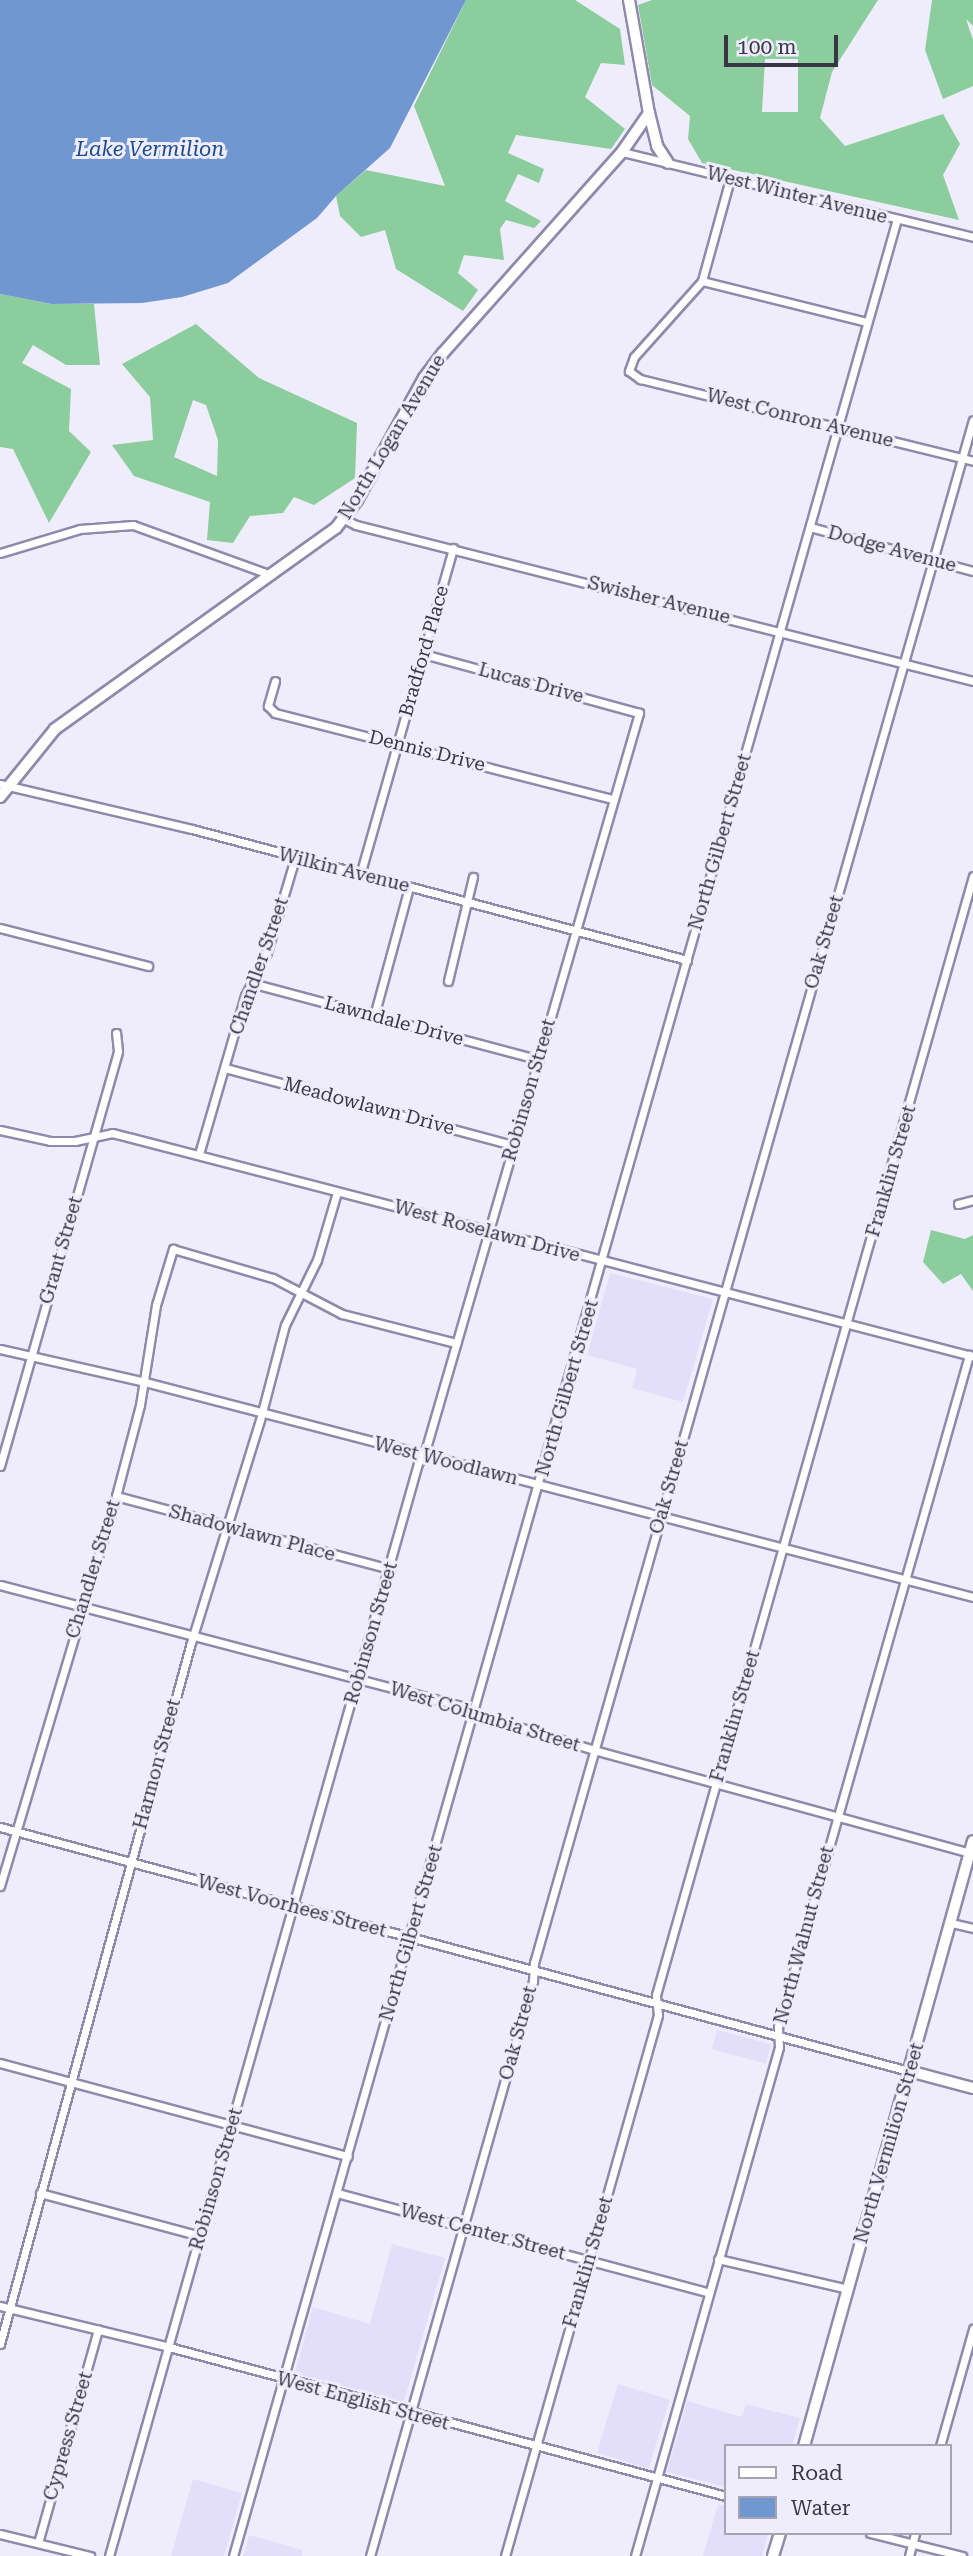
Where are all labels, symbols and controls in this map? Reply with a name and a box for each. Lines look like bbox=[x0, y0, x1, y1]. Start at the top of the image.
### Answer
scale bar bbox=[728, 21, 842, 65]
text: 100 m bbox=[737, 35, 797, 59]
water label: Lake Vermilion bbox=[76, 136, 224, 162]
street label: West Winter Avenue bbox=[704, 162, 890, 228]
street label: North Logan Avenue bbox=[334, 350, 450, 524]
street label: West Conron Avenue bbox=[704, 384, 896, 452]
street label: Dodge Avenue bbox=[825, 521, 959, 577]
street label: Swisher Avenue bbox=[585, 571, 733, 629]
street label: Bradford Place bbox=[394, 583, 454, 719]
street label: Lucas Drive bbox=[476, 658, 586, 708]
street label: Dennis Drive bbox=[366, 726, 488, 776]
street label: North Gilbert Street bbox=[684, 751, 756, 933]
street label: Wilkin Avenue bbox=[276, 843, 412, 897]
street label: Oak Street bbox=[800, 892, 848, 992]
street label: Chandler Street bbox=[225, 894, 293, 1038]
street label: Lawndale Drive bbox=[322, 991, 466, 1051]
street label: Robinson Street bbox=[498, 1016, 560, 1164]
street label: Meadowlawn Drive bbox=[281, 1072, 457, 1140]
street label: Franklin Street bbox=[861, 1102, 921, 1240]
street label: Grant Street bbox=[35, 1193, 87, 1307]
street label: West Roselawn Drive bbox=[391, 1195, 583, 1267]
street label: North Gilbert Street bbox=[531, 1297, 603, 1479]
street label: West Woodlawn bbox=[372, 1432, 520, 1490]
street label: Oak Street bbox=[645, 1437, 693, 1537]
street label: Chandler Street bbox=[61, 1497, 125, 1641]
street label: Shadowlawn Place bbox=[166, 1500, 338, 1566]
street label: Robinson Street bbox=[340, 1559, 402, 1707]
street label: Franklin Street bbox=[705, 1647, 765, 1785]
street label: West Columbia Street bbox=[387, 1677, 583, 1757]
street label: Harmon Street bbox=[129, 1696, 185, 1832]
street label: North Gilbert Street bbox=[375, 1842, 447, 2024]
street label: North Walnut Street bbox=[769, 1843, 839, 2027]
street label: West Voorhees Street bbox=[195, 1870, 389, 1942]
street label: Oak Street bbox=[494, 1983, 542, 2083]
street label: North Vermilion Street bbox=[849, 2040, 929, 2246]
street label: Robinson Street bbox=[185, 2105, 247, 2253]
street label: Franklin Street bbox=[558, 2193, 618, 2331]
street label: West Center Street bbox=[398, 2199, 568, 2265]
street label: West English Street bbox=[274, 2367, 452, 2435]
street label: Cypress Street bbox=[39, 2369, 97, 2503]
legend bbox=[724, 2444, 952, 2535]
text: Road bbox=[791, 2461, 843, 2485]
text: Water bbox=[791, 2496, 850, 2520]

